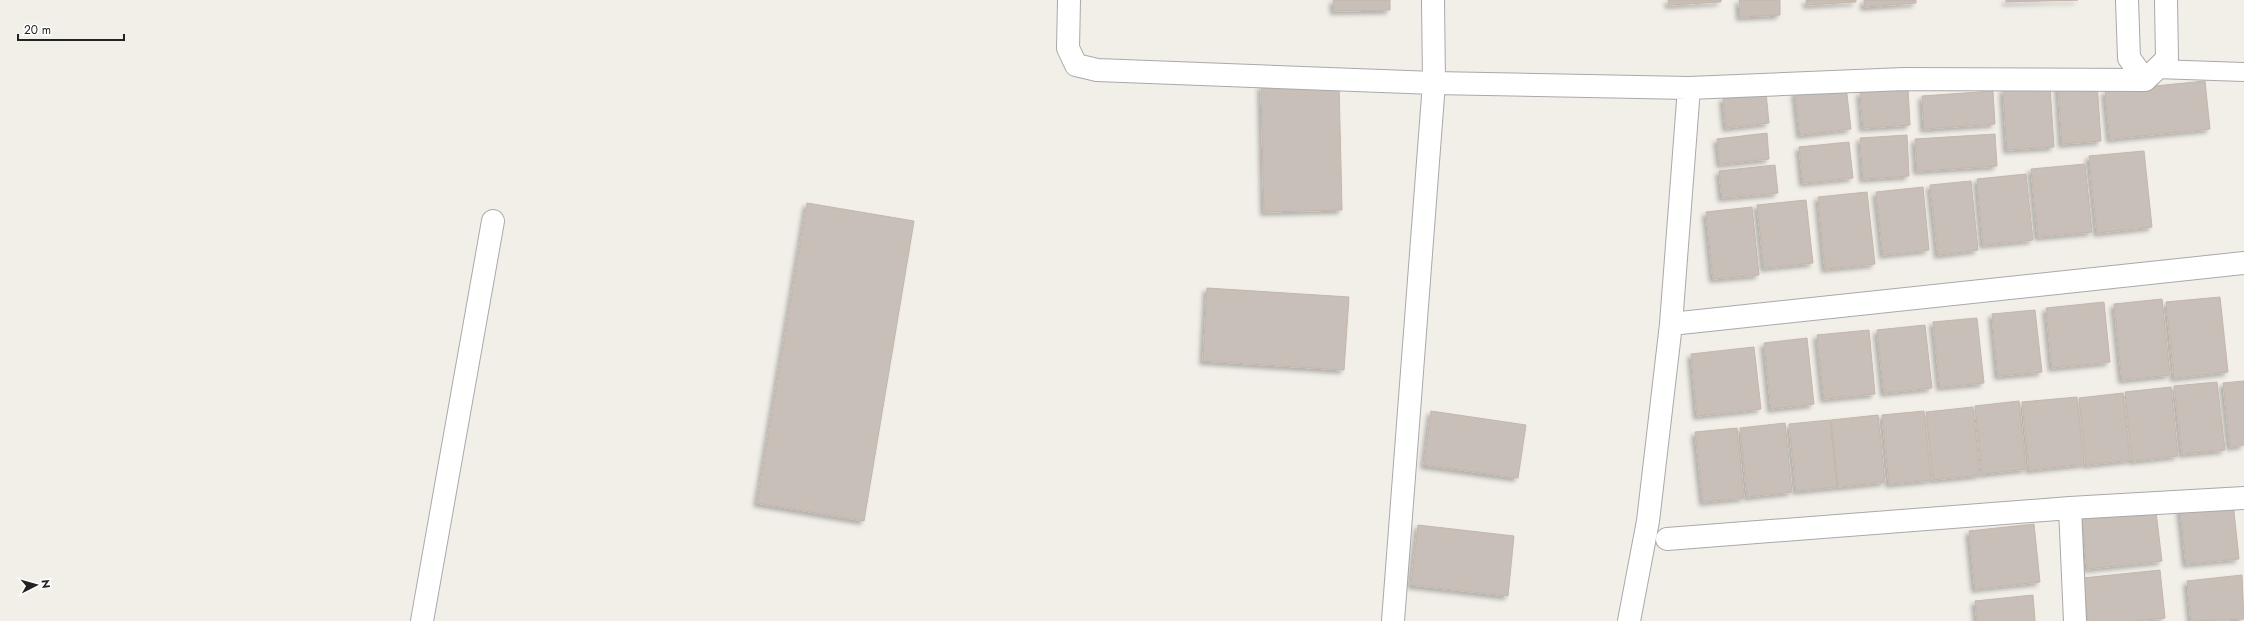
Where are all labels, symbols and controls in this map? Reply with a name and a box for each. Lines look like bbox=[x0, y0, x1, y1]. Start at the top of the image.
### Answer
scale bar bbox=[18, 16, 124, 42]
text: 20 m bbox=[24, 21, 51, 39]
north arrow bbox=[16, 565, 56, 605]
text: N bbox=[38, 579, 54, 589]

